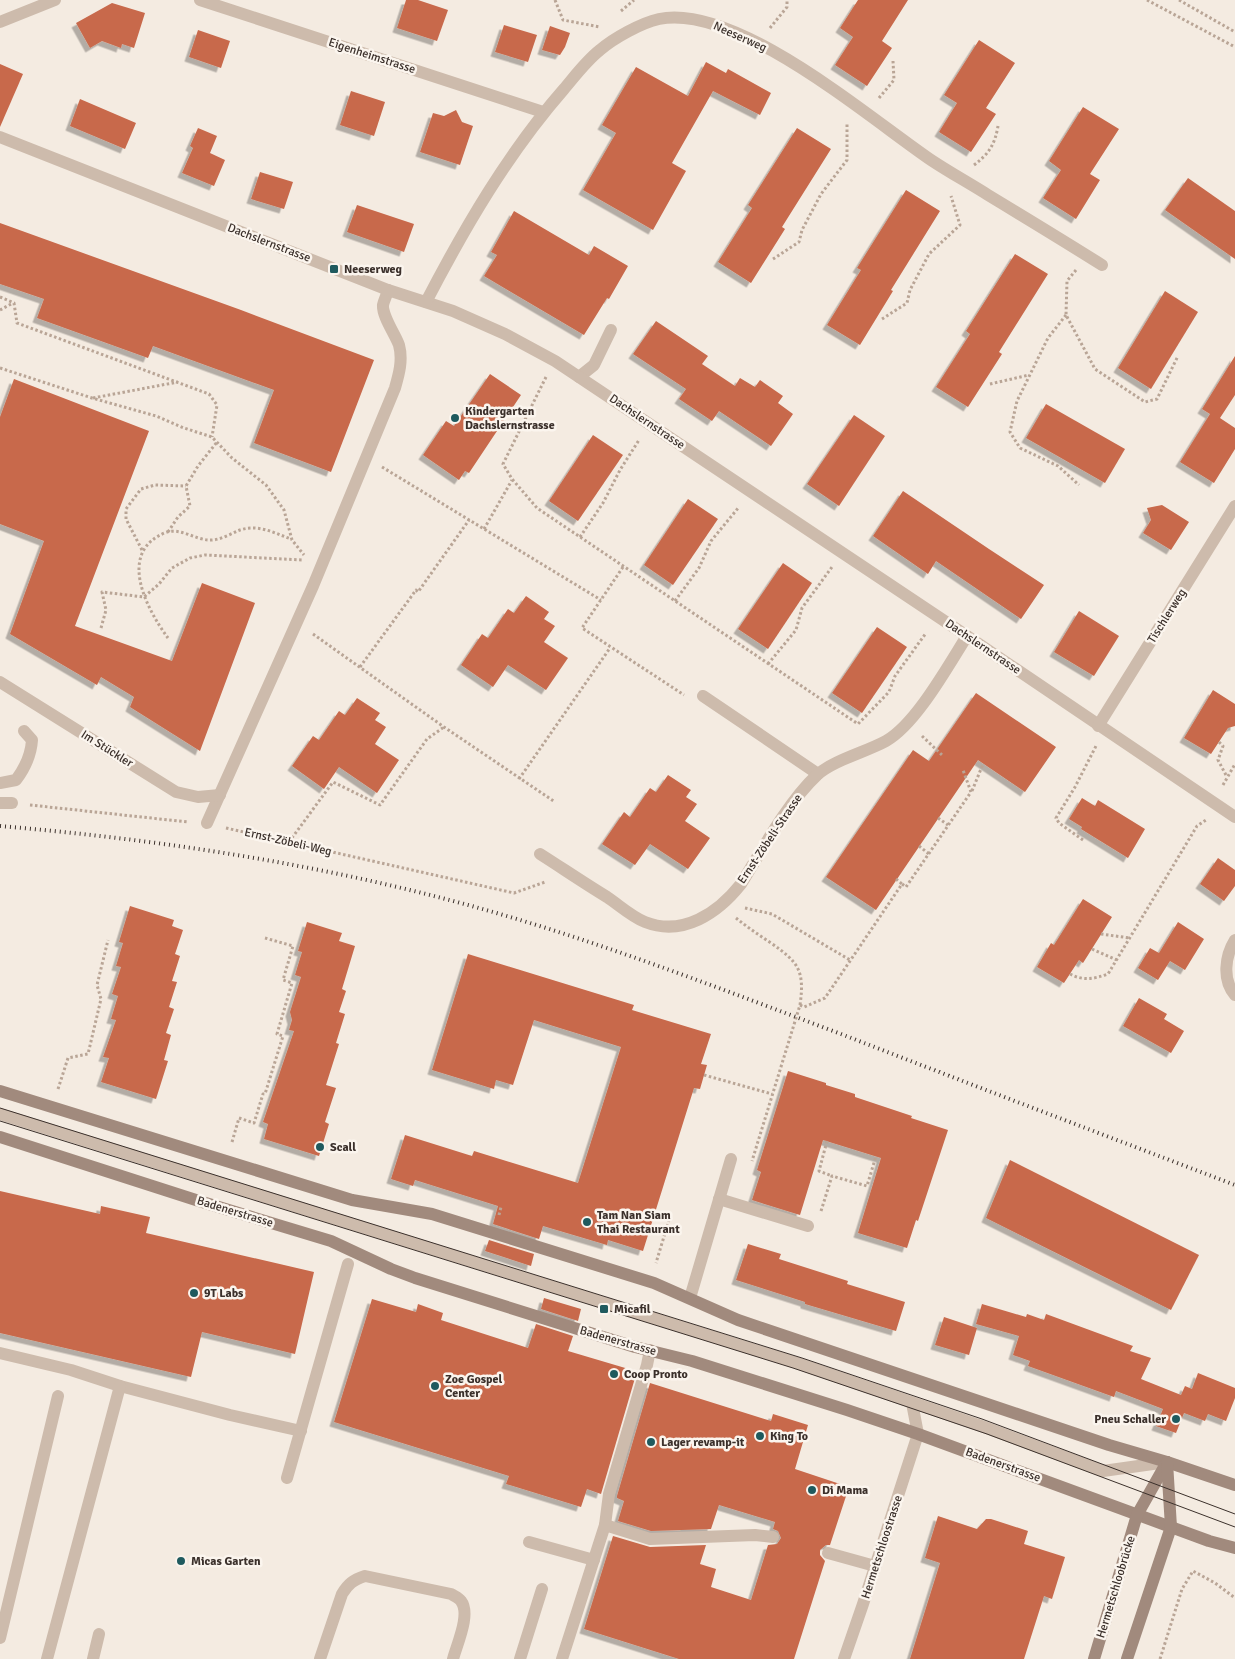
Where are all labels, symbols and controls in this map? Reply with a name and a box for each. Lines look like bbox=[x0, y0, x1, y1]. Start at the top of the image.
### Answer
street label: Neeserweg bbox=[711, 19, 769, 55]
street label: Eigenheimstrasse bbox=[327, 35, 417, 77]
street label: Dachslernstrasse bbox=[225, 220, 313, 266]
place label: Neeserweg bbox=[344, 262, 403, 277]
marker: Neeserweg bbox=[328, 263, 340, 275]
street label: Dachslernstrasse bbox=[606, 391, 688, 453]
place label: Kindergarten Dachslernstrasse bbox=[465, 404, 555, 433]
marker: Kindergarten Dachslernstrasse bbox=[449, 412, 461, 424]
street label: Tischlerweg bbox=[1144, 586, 1190, 646]
street label: Dachslernstrasse bbox=[942, 616, 1024, 678]
street label: Im Stückler bbox=[78, 727, 136, 771]
street label: Ernst-Zöbeli-Strasse bbox=[734, 791, 806, 887]
street label: Ernst-Zöbeli-Weg bbox=[243, 825, 333, 859]
place label: Scall bbox=[330, 1140, 356, 1155]
marker: Scall bbox=[314, 1141, 326, 1153]
street label: Badenerstrasse bbox=[195, 1193, 275, 1231]
place label: Tam Nan Siam Thai Restaurant bbox=[597, 1208, 680, 1237]
marker: Tam Nan Siam Thai Restaurant bbox=[581, 1216, 593, 1228]
place label: 9T Labs bbox=[204, 1286, 244, 1301]
marker: 9T Labs bbox=[188, 1287, 200, 1299]
place label: Micafil bbox=[614, 1302, 651, 1317]
marker: Micafil bbox=[598, 1303, 610, 1315]
street label: Badenerstrasse bbox=[578, 1323, 658, 1359]
place label: Coop Pronto bbox=[624, 1367, 688, 1382]
marker: Coop Pronto bbox=[608, 1368, 620, 1380]
place label: Zoe Gospel Center bbox=[445, 1372, 503, 1401]
marker: Zoe Gospel Center bbox=[429, 1380, 441, 1392]
place label: Pneu Schaller bbox=[1094, 1412, 1166, 1427]
marker: Pneu Schaller bbox=[1170, 1413, 1182, 1425]
place label: King To bbox=[770, 1429, 808, 1444]
marker: King To bbox=[754, 1430, 766, 1442]
place label: Lager revamp-it bbox=[661, 1435, 745, 1450]
marker: Lager revamp-it bbox=[645, 1436, 657, 1448]
street label: Badenerstrasse bbox=[963, 1444, 1043, 1486]
place label: Di Mama bbox=[822, 1483, 868, 1498]
marker: Di Mama bbox=[806, 1484, 818, 1496]
street label: Hermetschloostrasse bbox=[858, 1493, 906, 1601]
street label: Hermetschloobrücke bbox=[1093, 1534, 1139, 1640]
place label: Micas Garten bbox=[191, 1554, 261, 1569]
marker: Micas Garten bbox=[175, 1555, 187, 1567]

